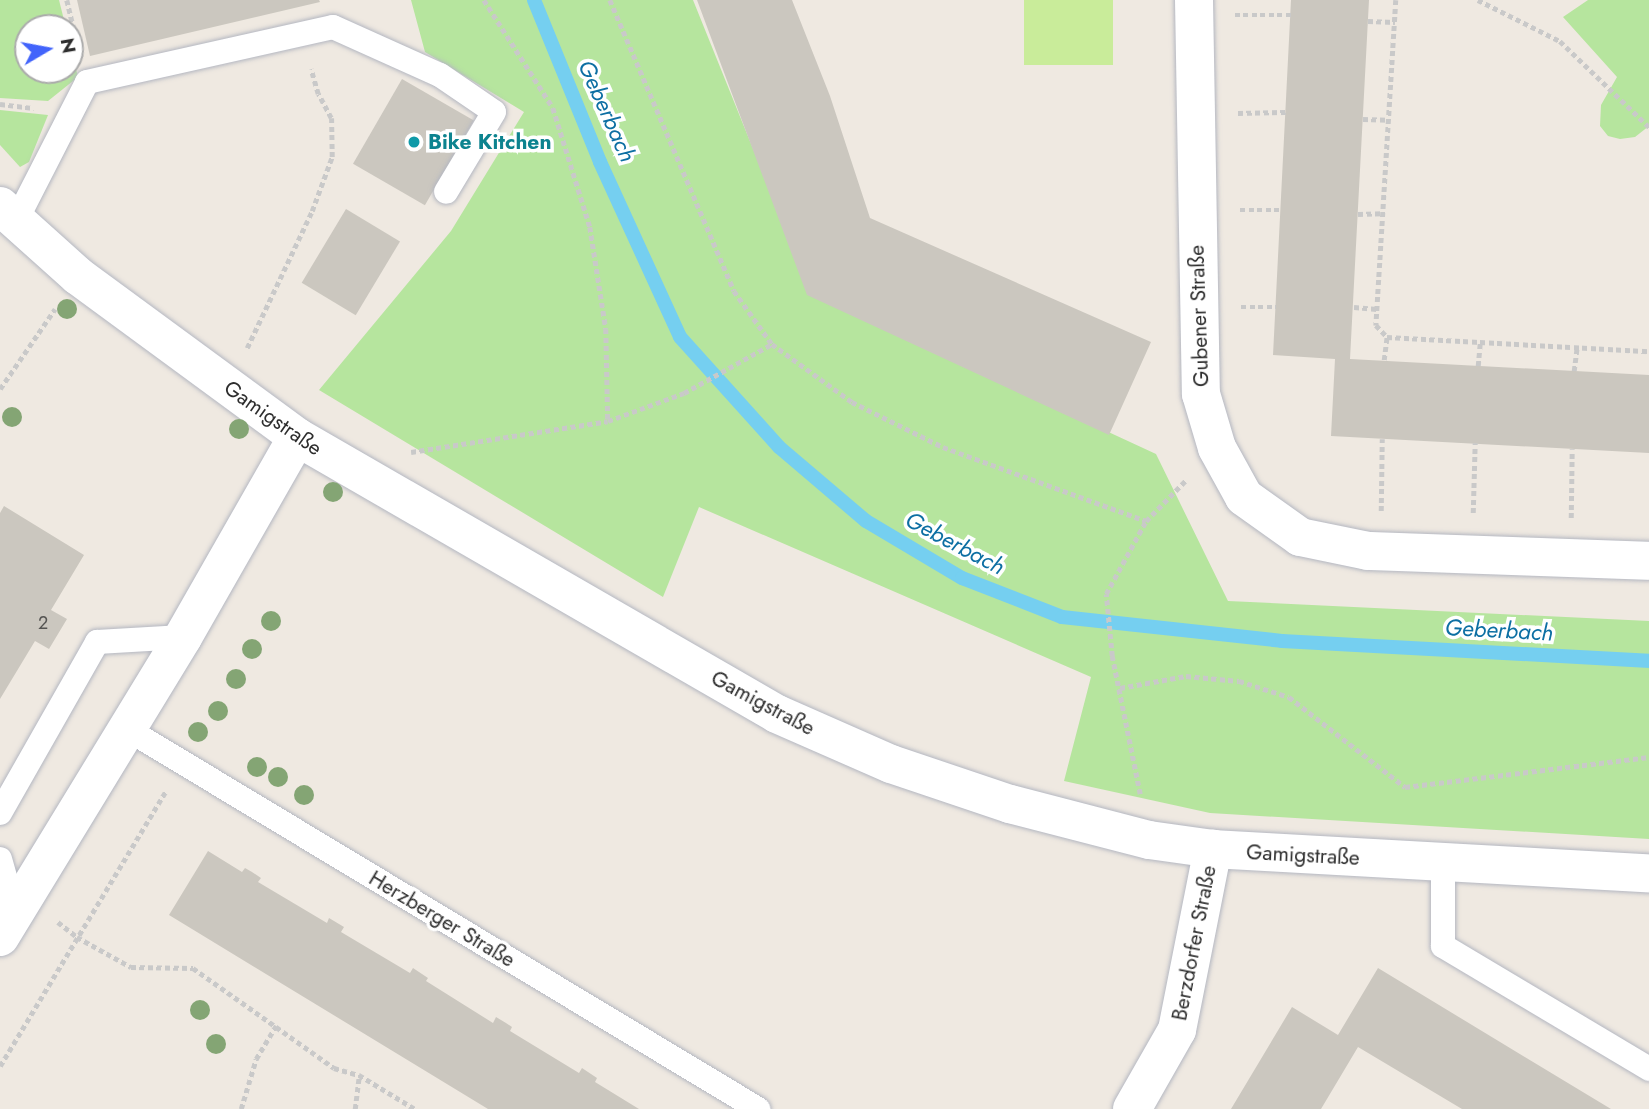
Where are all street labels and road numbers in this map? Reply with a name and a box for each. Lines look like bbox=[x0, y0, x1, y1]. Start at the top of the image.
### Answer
street label: Gubener Straße bbox=[1184, 245, 1214, 387]
street label: Gamigstraße bbox=[219, 375, 327, 461]
street label: Gamigstraße bbox=[707, 665, 819, 741]
street label: Gamigstraße bbox=[1246, 839, 1360, 871]
street label: Berzdorfer Straße bbox=[1167, 863, 1221, 1023]
street label: Herzberger Straße bbox=[364, 865, 520, 973]

